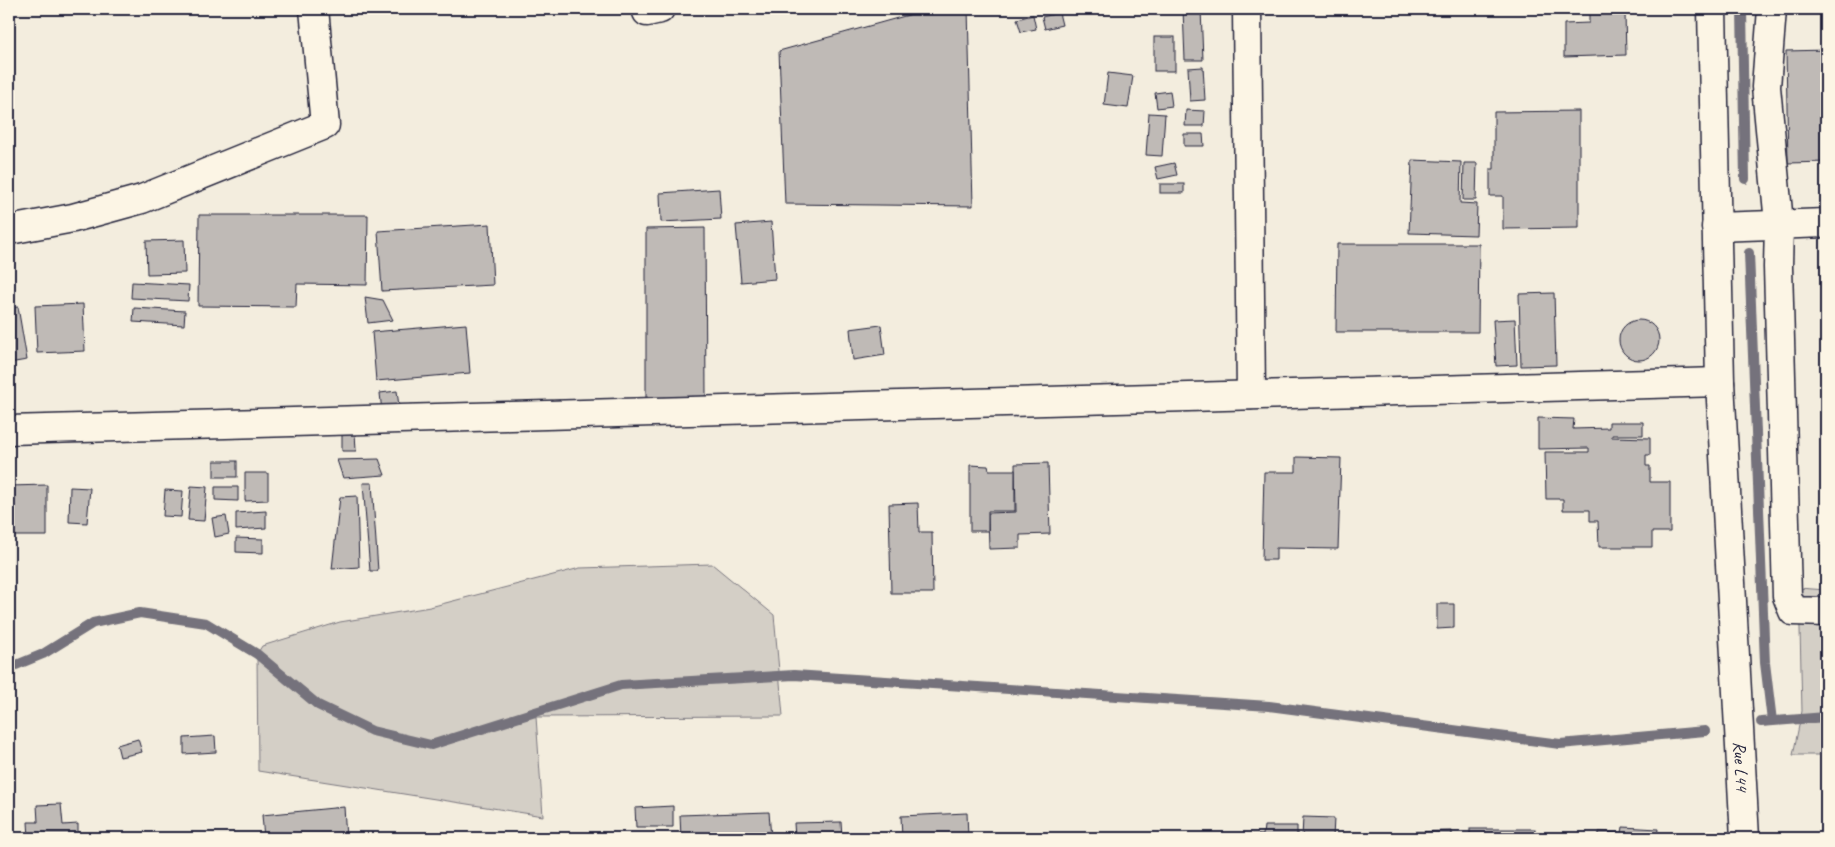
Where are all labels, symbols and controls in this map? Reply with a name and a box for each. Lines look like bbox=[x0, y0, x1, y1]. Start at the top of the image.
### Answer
street label: Rue L44 bbox=[1729, 741, 1754, 794]

